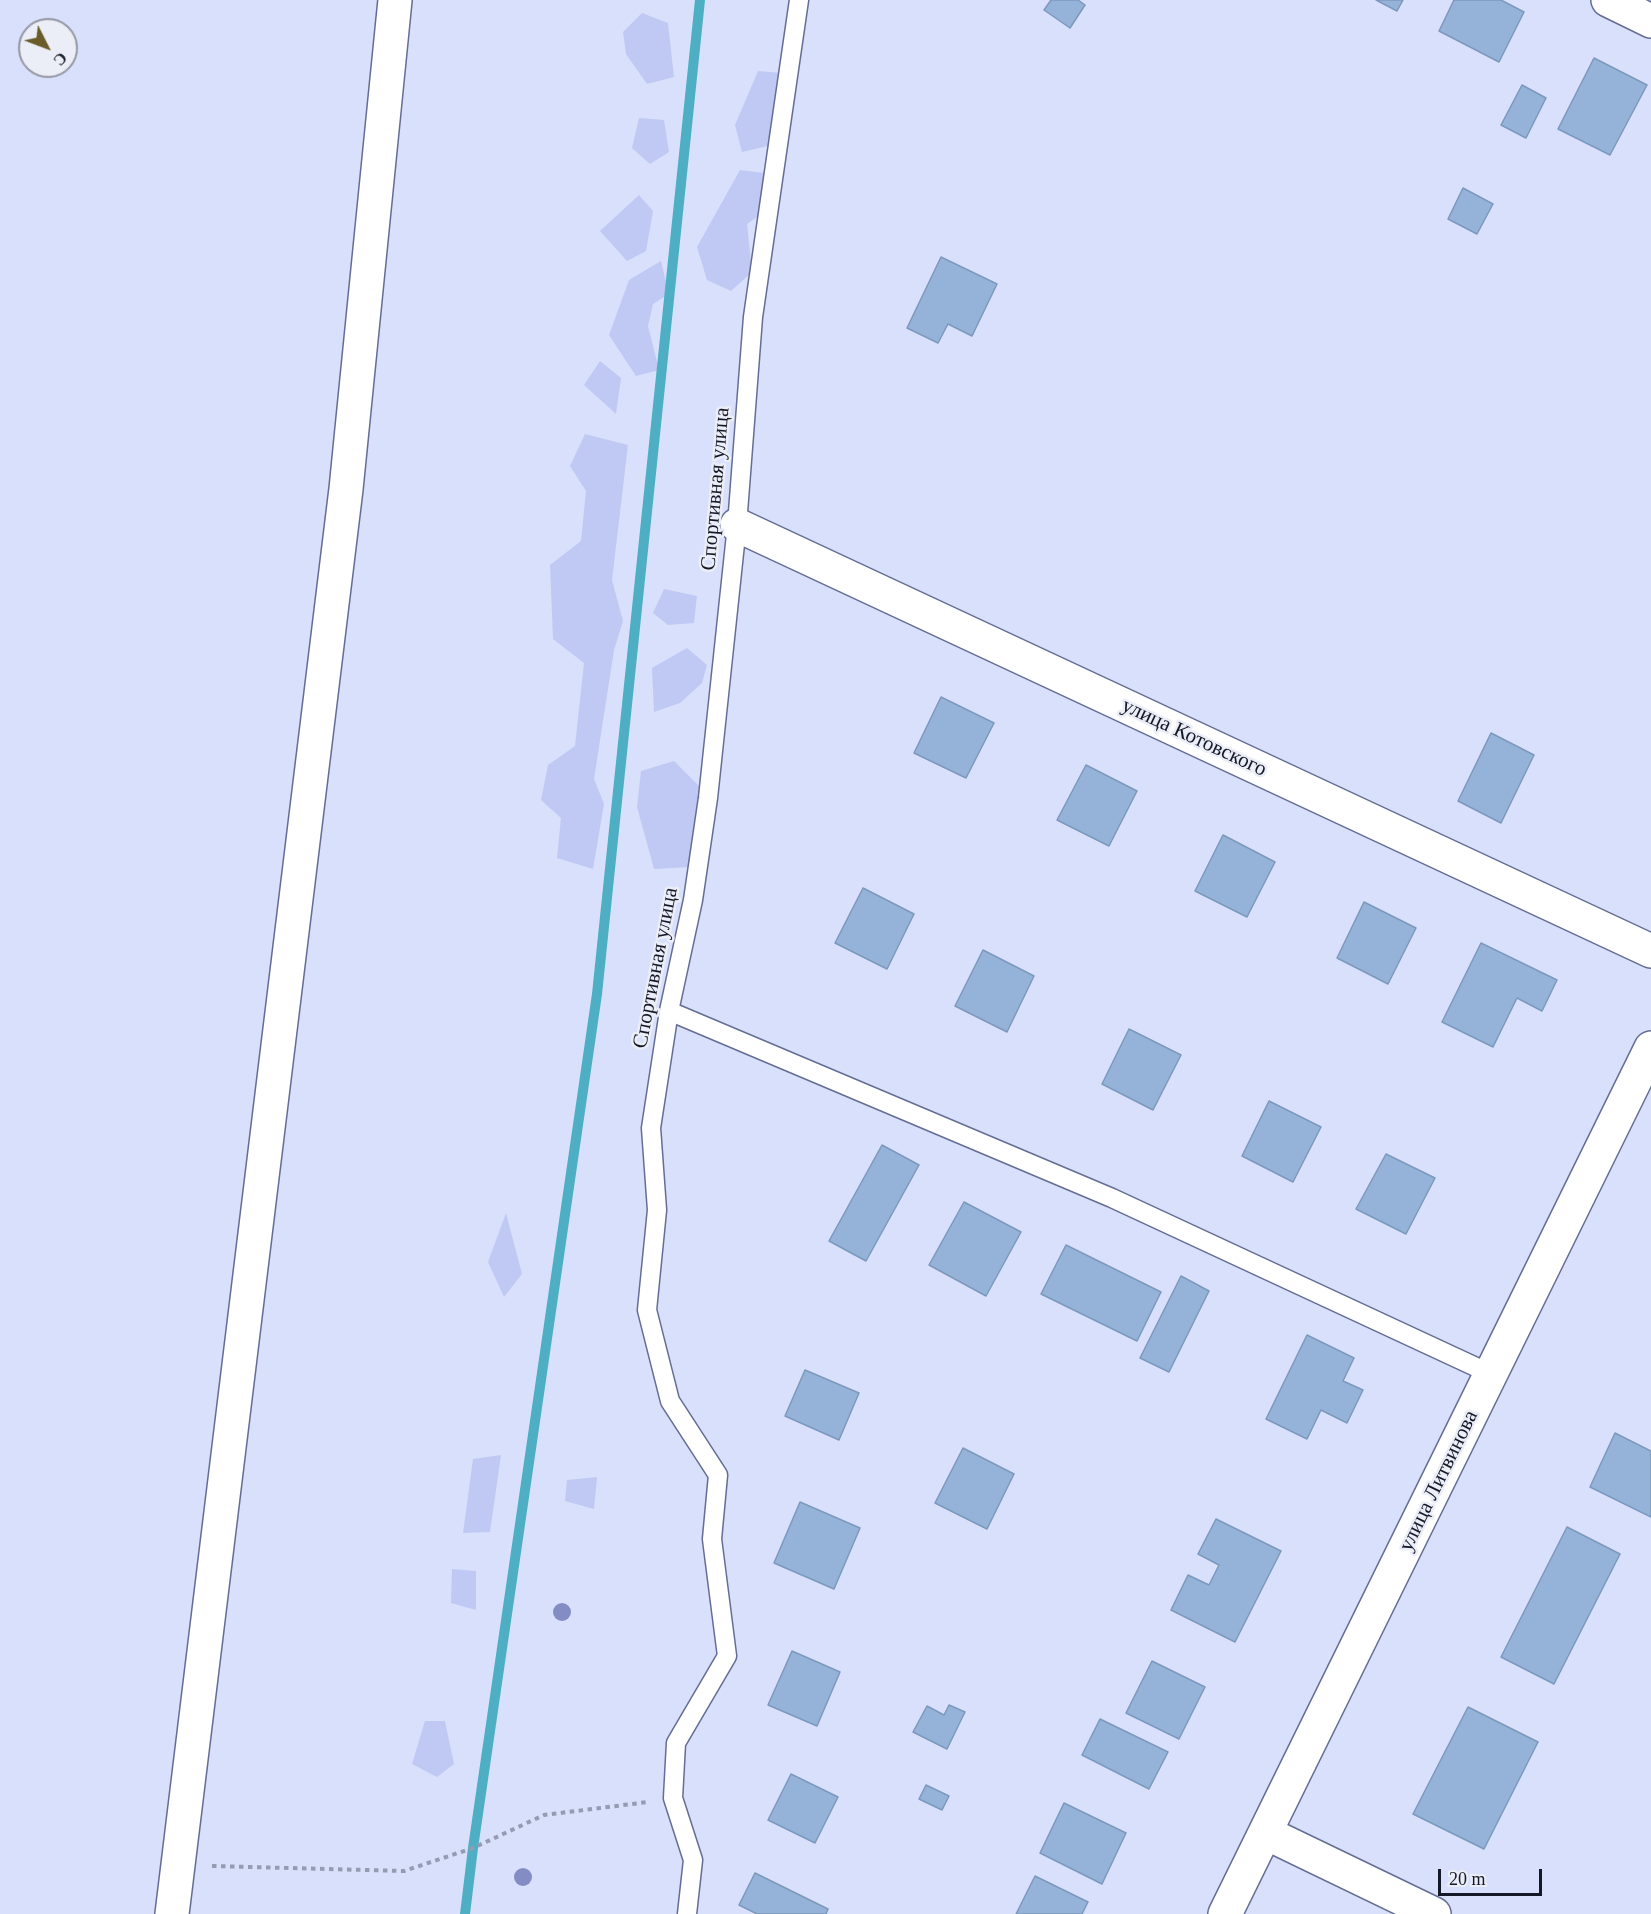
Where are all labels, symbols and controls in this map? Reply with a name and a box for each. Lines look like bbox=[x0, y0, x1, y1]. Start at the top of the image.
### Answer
north arrow bbox=[18, 18, 78, 78]
text: С bbox=[50, 49, 70, 69]
street label: Спортивная улица bbox=[696, 406, 736, 572]
street label: улица Котовского bbox=[1118, 693, 1270, 783]
street label: Спортивная улица bbox=[628, 885, 684, 1051]
street label: улица Литвинова bbox=[1394, 1406, 1484, 1556]
scale bar bbox=[1441, 1857, 1544, 1895]
text: 20 m bbox=[1449, 1869, 1486, 1889]

